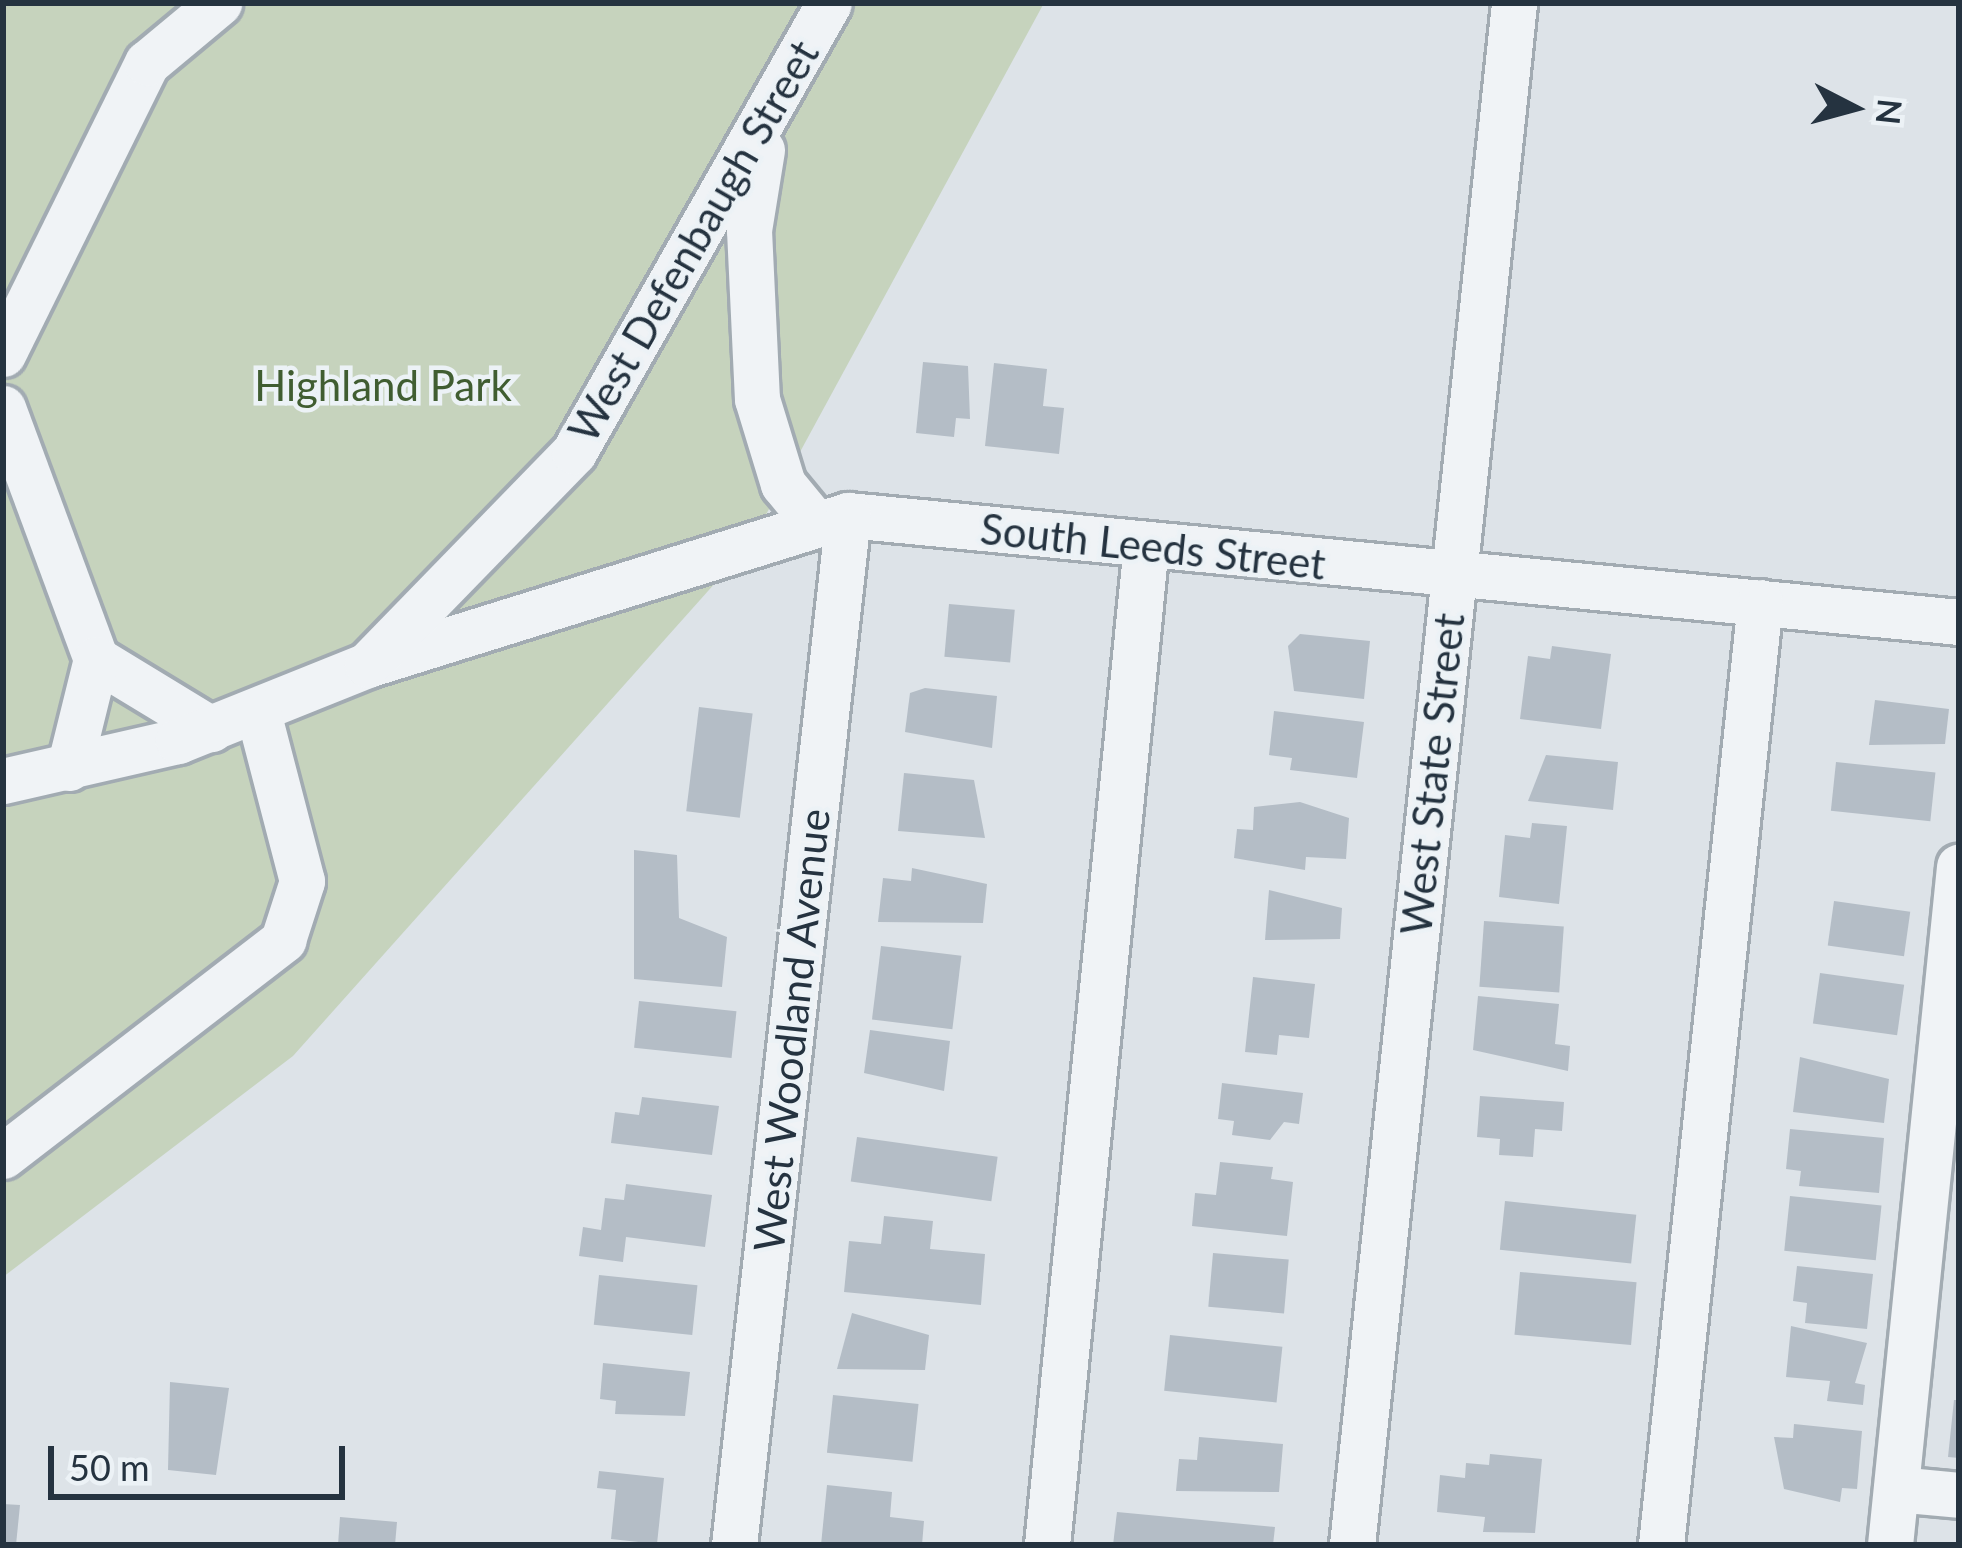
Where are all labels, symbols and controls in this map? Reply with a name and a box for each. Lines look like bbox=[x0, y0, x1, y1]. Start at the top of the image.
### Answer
street label: West Defenbaugh Street bbox=[557, 31, 829, 451]
north arrow bbox=[1794, 48, 1914, 168]
text: N bbox=[1869, 97, 1911, 127]
park label: Highland Park bbox=[254, 360, 512, 410]
street label: South Leeds Street bbox=[978, 503, 1328, 589]
street label: West State Street bbox=[1390, 611, 1474, 937]
street label: West Woodland Avenue bbox=[743, 805, 839, 1255]
scale bar bbox=[54, 1422, 351, 1496]
text: 50 m bbox=[69, 1445, 150, 1489]

